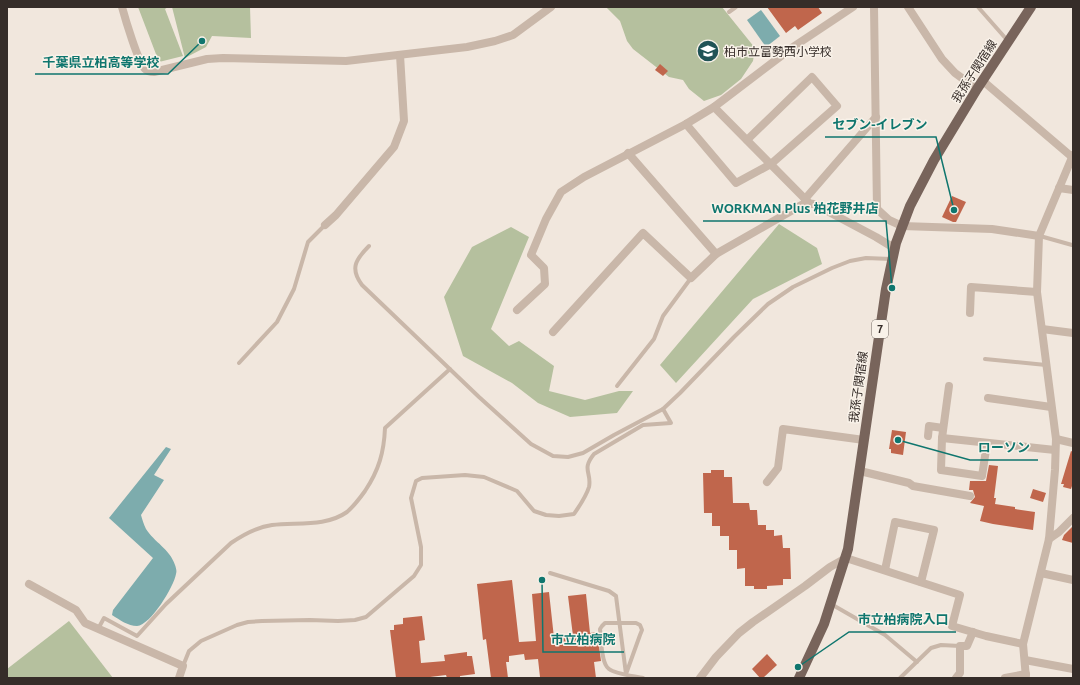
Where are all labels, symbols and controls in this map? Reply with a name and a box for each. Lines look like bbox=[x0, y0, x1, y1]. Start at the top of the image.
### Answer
street label: 我孫子関宿線 bbox=[949, 37, 999, 105]
school or university icon: 柏市立富勢西小学校 bbox=[695, 38, 721, 64]
place label: 柏市立富勢西小学校 bbox=[724, 45, 832, 58]
callout: 千葉県立柏高等学校 bbox=[35, 49, 168, 74]
text: 千葉県立柏高等学校 bbox=[42, 55, 160, 69]
callout: セブン-イレブン bbox=[825, 112, 936, 137]
text: セブン-イレブン bbox=[832, 117, 928, 131]
callout: WORKMAN Plus 柏花野井店 bbox=[703, 196, 886, 221]
text: WORKMAN Plus 柏花野井店 bbox=[711, 201, 879, 215]
road number: 7 bbox=[872, 320, 888, 338]
street label: 我孫子関宿線 bbox=[847, 350, 869, 424]
callout: ローソン bbox=[970, 435, 1038, 460]
text: ローソン bbox=[978, 440, 1030, 454]
callout: 市立柏病院入口 bbox=[849, 607, 956, 632]
text: 市立柏病院入口 bbox=[857, 612, 949, 626]
callout: 市立柏病院 bbox=[543, 627, 624, 652]
text: 市立柏病院 bbox=[550, 632, 616, 646]

